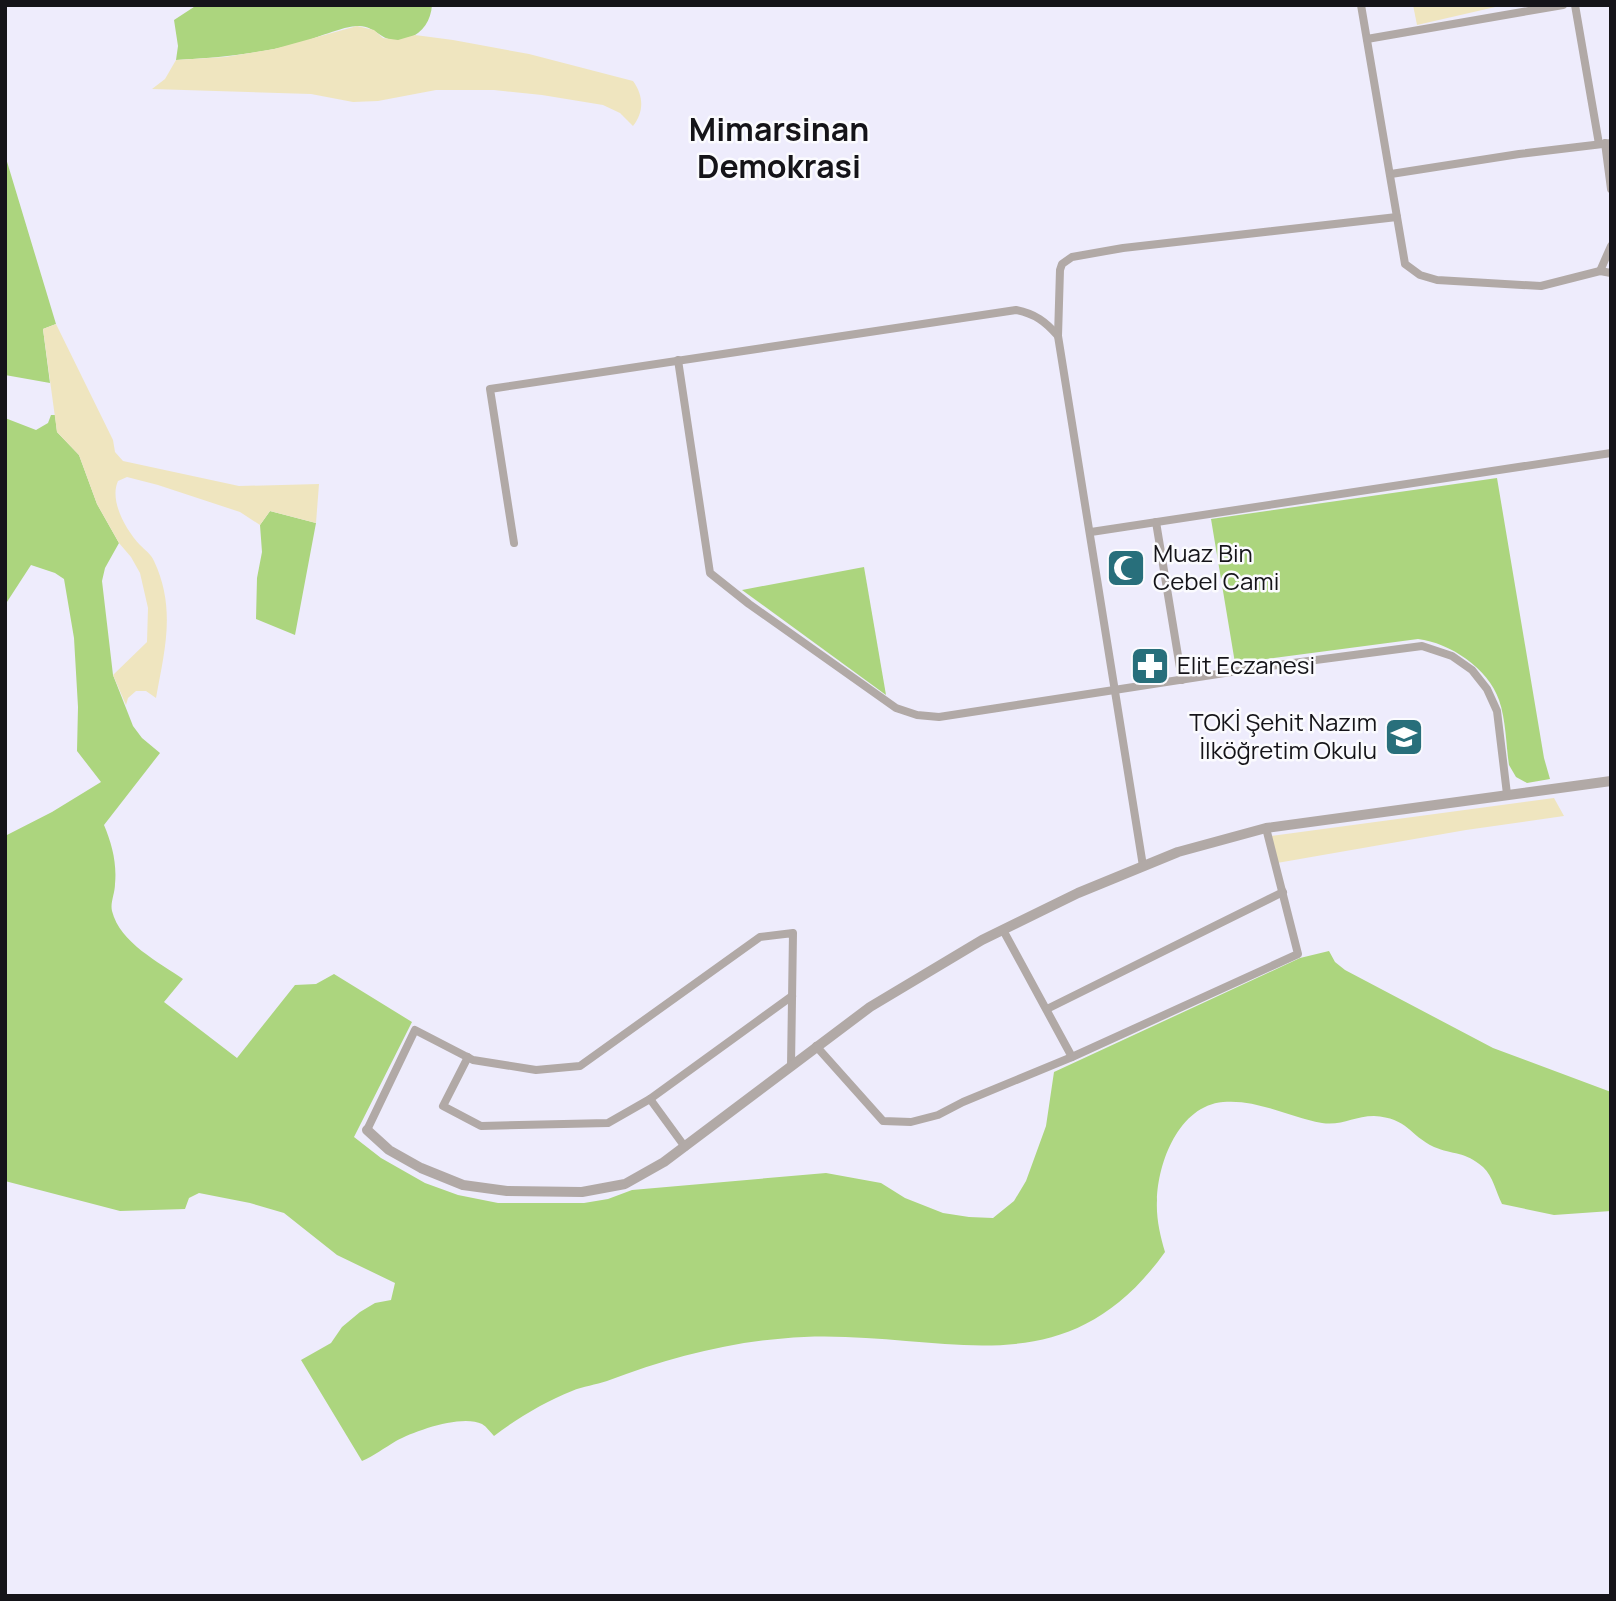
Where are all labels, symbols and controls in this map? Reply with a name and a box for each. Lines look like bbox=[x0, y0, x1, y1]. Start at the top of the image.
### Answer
district label: Mimarsinan Demokrasi bbox=[689, 107, 869, 188]
place label: Muaz Bin Cebel Cami bbox=[1153, 536, 1279, 597]
mosque icon: Muaz Bin Cebel Cami bbox=[1105, 547, 1147, 589]
pharmacy icon: Elit Eczanesi bbox=[1129, 645, 1171, 687]
place label: Elit Eczanesi bbox=[1177, 648, 1315, 681]
place label: TOKİ Şehit Nazım İlköğretim Okulu bbox=[1189, 705, 1377, 766]
school or university icon: TOKİ Şehit Nazım İlköğretim Okulu bbox=[1383, 716, 1425, 758]

